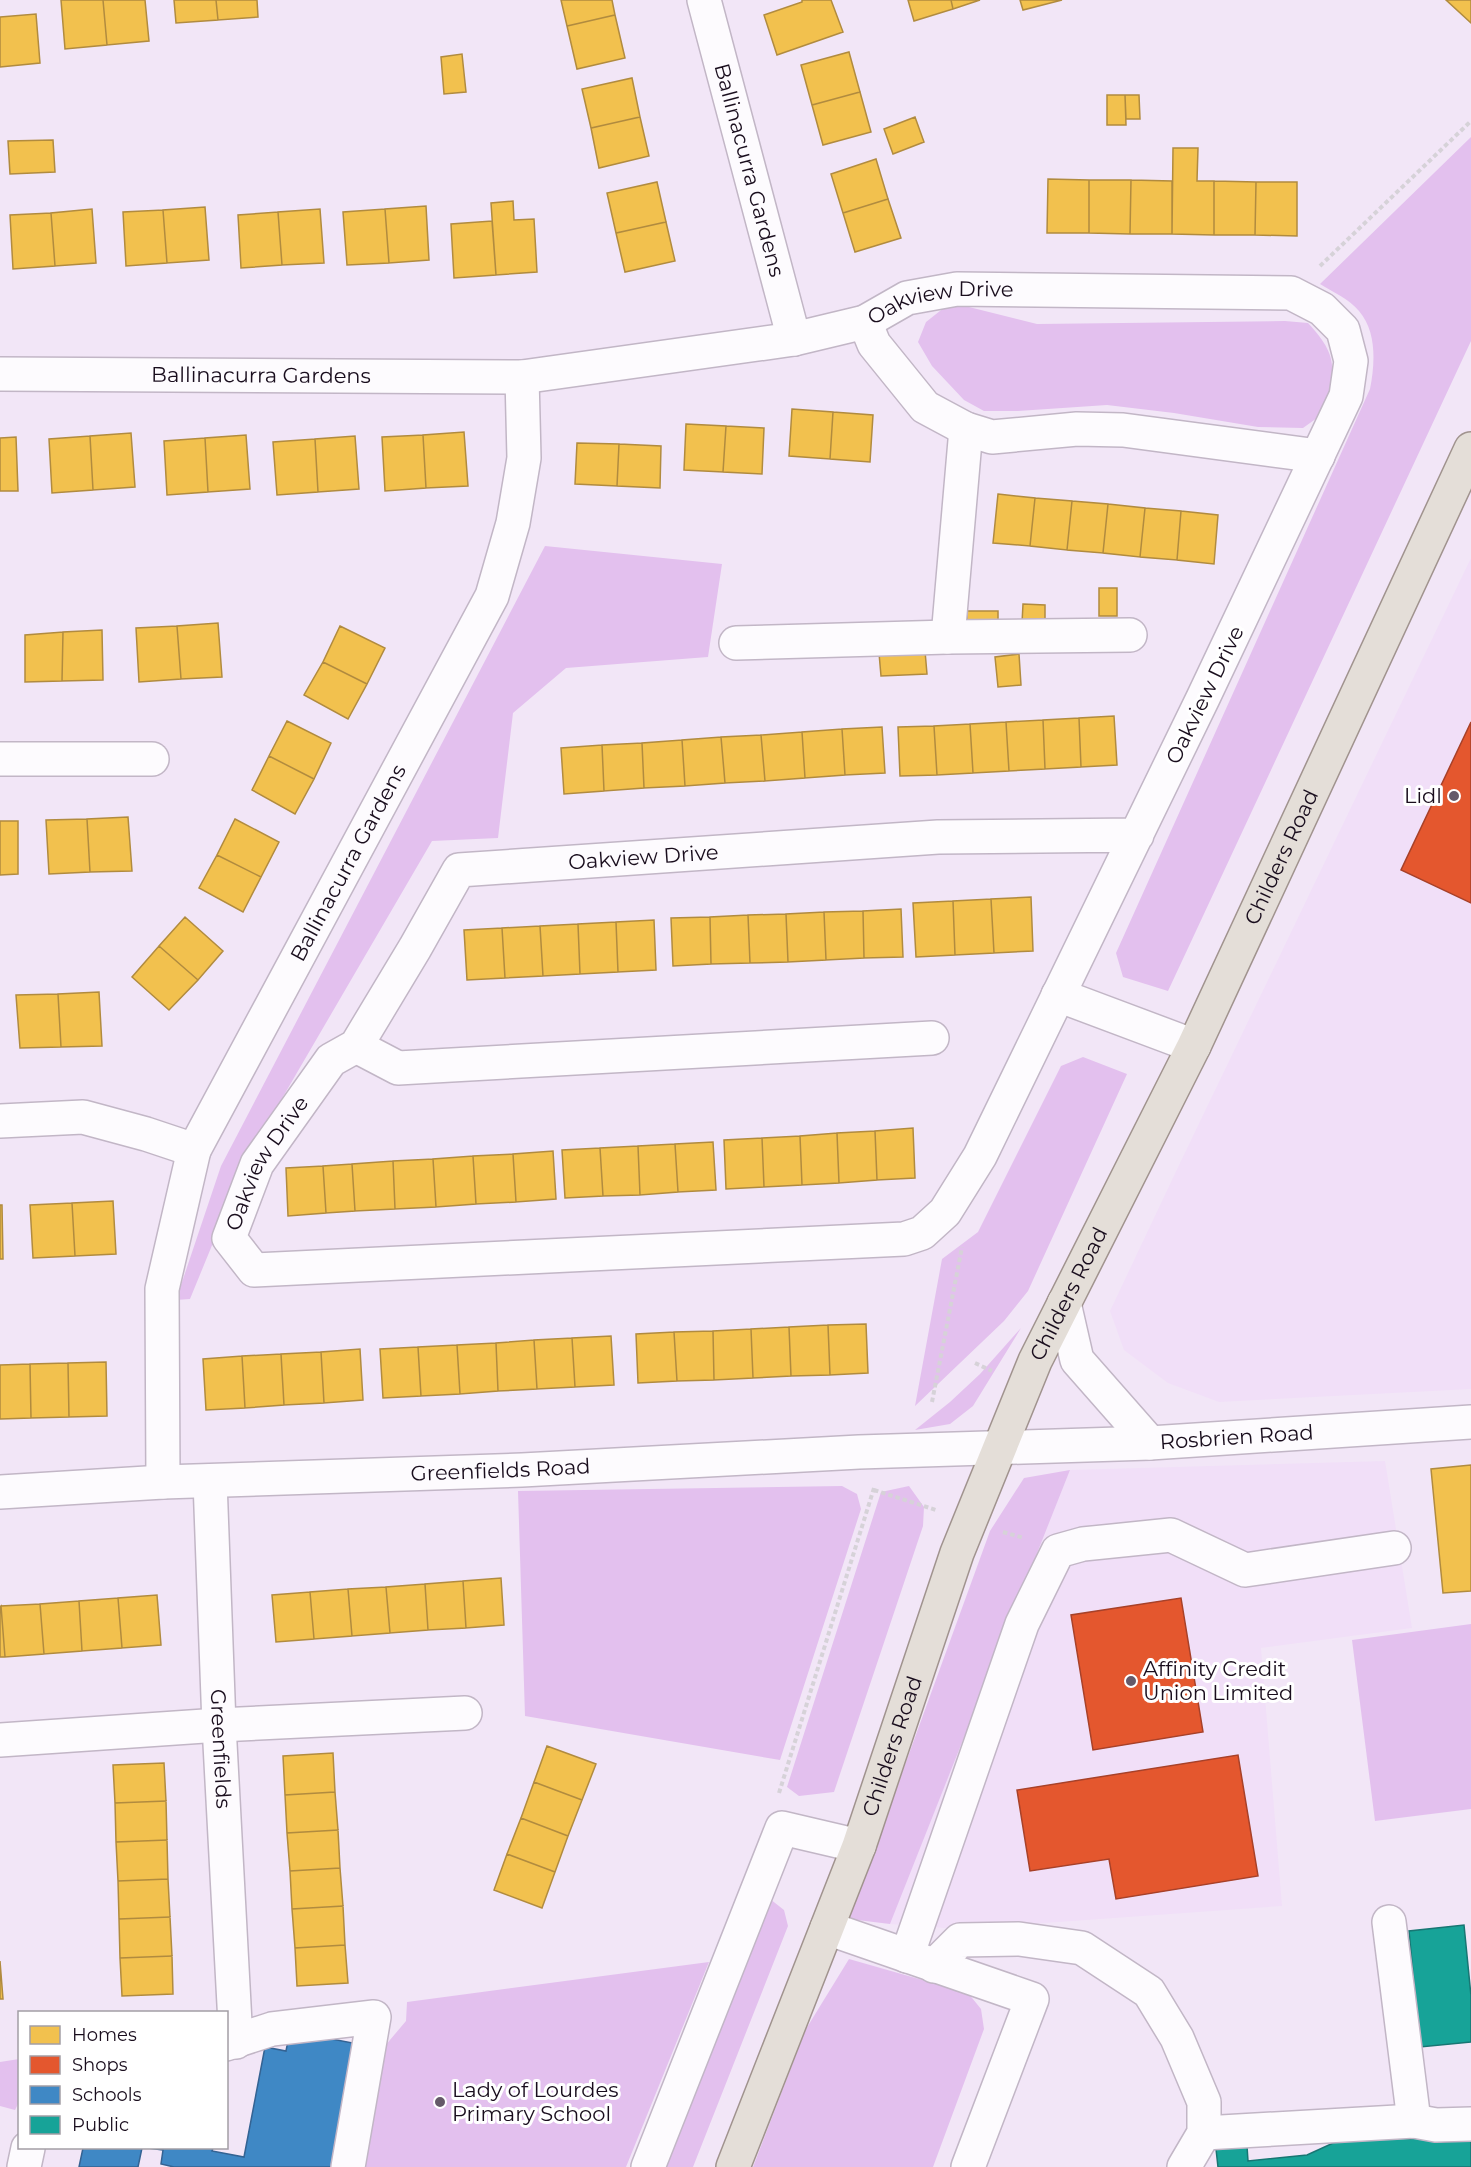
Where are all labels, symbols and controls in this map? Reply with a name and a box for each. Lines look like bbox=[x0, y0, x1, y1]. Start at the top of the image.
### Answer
street label: Ballinacurra Gardens bbox=[709, 61, 790, 279]
street label: Oakview Drive bbox=[863, 276, 1014, 330]
street label: Ballinacurra Gardens bbox=[151, 362, 371, 388]
street label: Oakview Drive bbox=[1160, 622, 1249, 768]
street label: Ballinacurra Gardens bbox=[285, 760, 411, 965]
place label: Lidl bbox=[1404, 783, 1442, 808]
street label: Childers Road bbox=[1239, 785, 1323, 929]
marker: Lidl bbox=[1447, 789, 1461, 803]
street label: Oakview Drive bbox=[567, 839, 719, 874]
street label: Oakview Drive bbox=[220, 1091, 313, 1234]
street label: Childers Road bbox=[1024, 1223, 1112, 1365]
street label: Rosbrien Road bbox=[1159, 1419, 1314, 1454]
street label: Greenfields Road bbox=[410, 1453, 591, 1486]
place label: Affinity Credit Union Limited bbox=[1143, 1656, 1293, 1705]
street label: Childers Road bbox=[857, 1673, 927, 1820]
marker: Affinity Credit Union Limited bbox=[1124, 1674, 1138, 1688]
street label: Greenfields bbox=[206, 1689, 236, 1809]
legend bbox=[18, 2011, 228, 2149]
text: Homes bbox=[72, 2024, 137, 2046]
text: Shops bbox=[72, 2054, 128, 2076]
place label: Lady of Lourdes Primary School bbox=[452, 2077, 618, 2126]
text: Schools bbox=[72, 2084, 142, 2106]
marker: Lady of Lourdes Primary School bbox=[433, 2095, 447, 2109]
text: Public bbox=[72, 2114, 129, 2136]

